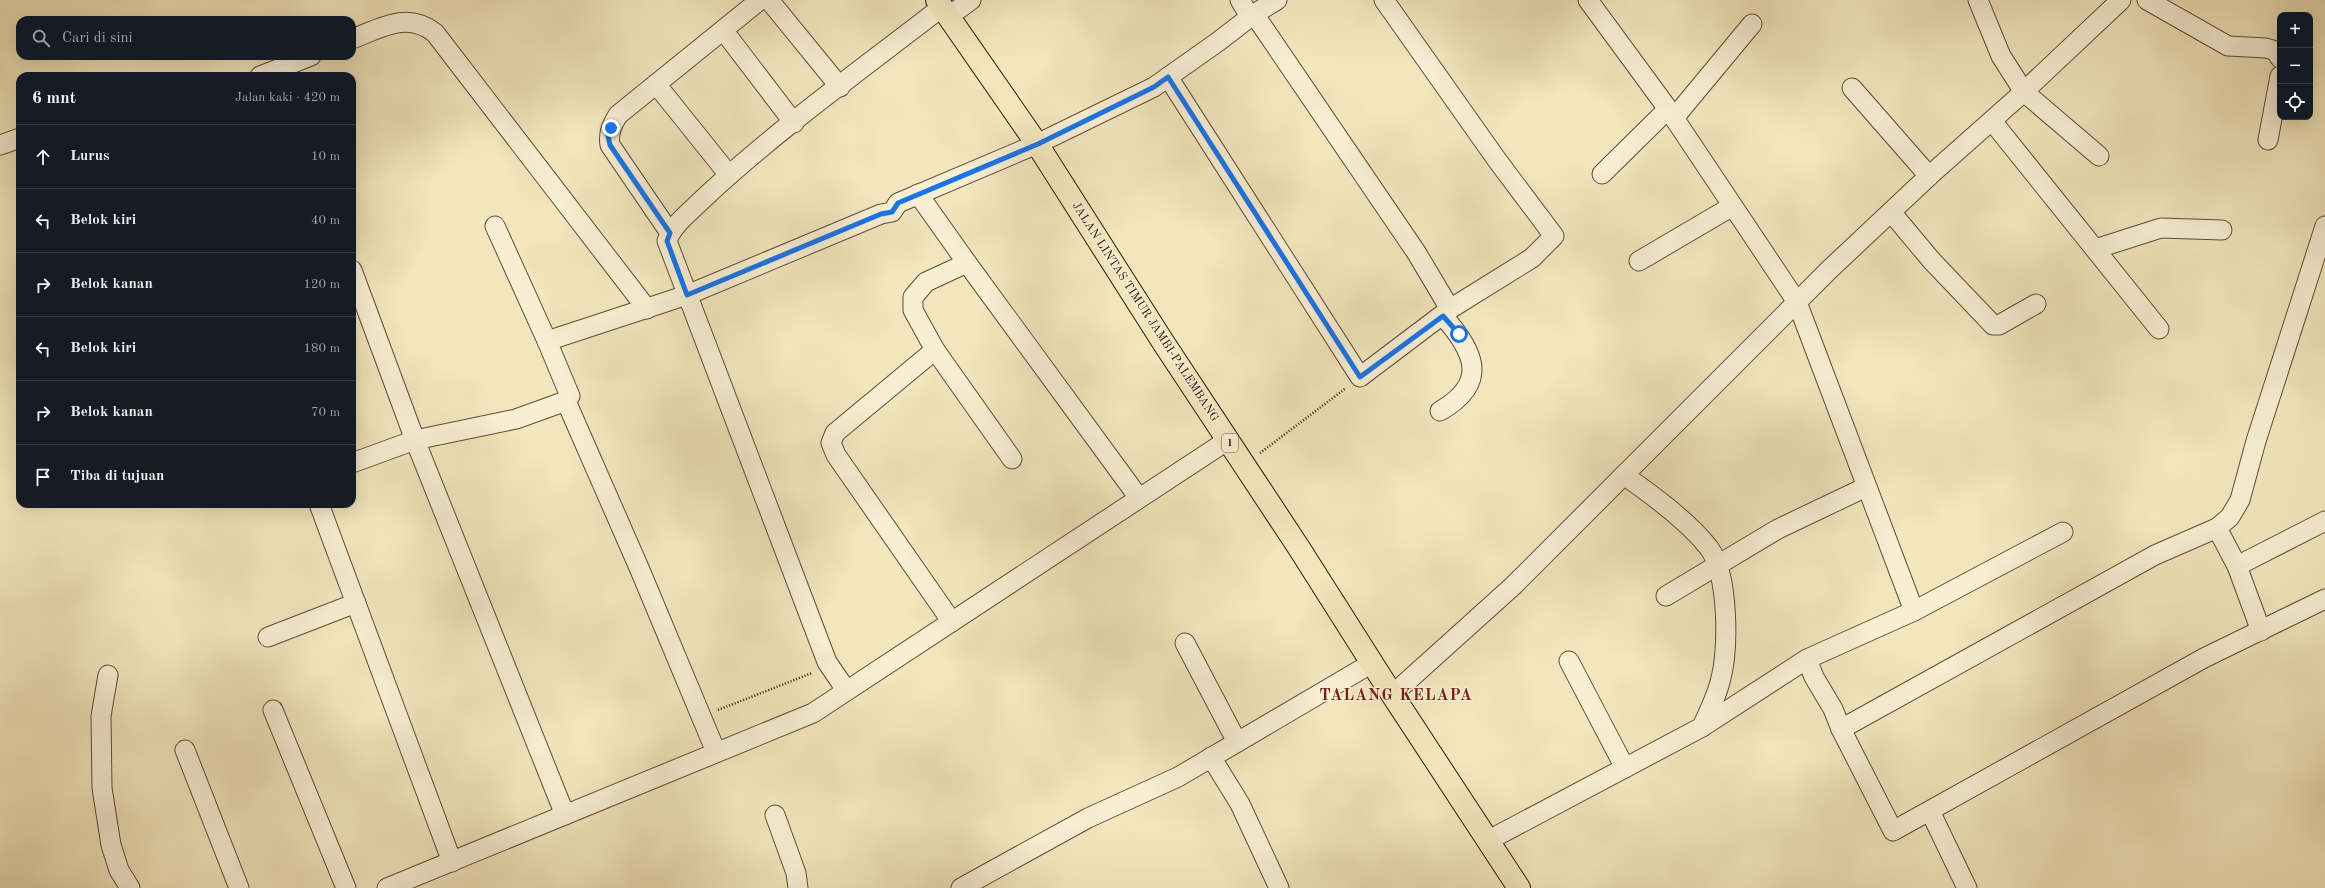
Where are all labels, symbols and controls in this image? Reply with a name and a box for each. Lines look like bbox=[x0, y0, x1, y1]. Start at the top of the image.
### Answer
map controls bbox=[2277, 12, 2313, 120]
button: + bbox=[2277, 12, 2313, 48]
search box bbox=[16, 16, 356, 60]
icon: search bbox=[30, 27, 52, 49]
text: Cari di sini bbox=[62, 31, 133, 46]
button: − bbox=[2277, 48, 2313, 84]
button: locate bbox=[2277, 84, 2313, 120]
text: 6 mnt bbox=[32, 90, 76, 107]
text: Jalan kaki · 420 m bbox=[235, 91, 340, 104]
route end bbox=[602, 119, 620, 137]
icon: ahead bbox=[32, 146, 54, 168]
text: Lurus bbox=[70, 149, 110, 164]
text: 10 m bbox=[311, 150, 340, 163]
street label: JALAN LINTAS TIMUR JAMBI-PALEMBANG bbox=[1069, 200, 1221, 424]
icon: left bbox=[32, 210, 54, 232]
text: Belok kiri bbox=[70, 213, 136, 228]
text: 40 m bbox=[311, 214, 340, 227]
icon: right bbox=[32, 274, 54, 296]
text: Belok kanan bbox=[70, 277, 153, 292]
text: 120 m bbox=[303, 278, 340, 291]
route start bbox=[1450, 325, 1468, 343]
icon: left bbox=[32, 338, 54, 360]
text: Belok kiri bbox=[70, 341, 136, 356]
text: 180 m bbox=[303, 342, 340, 355]
icon: right bbox=[32, 402, 54, 424]
text: Belok kanan bbox=[70, 405, 153, 420]
text: 70 m bbox=[311, 406, 340, 419]
road number: 1 bbox=[1222, 434, 1238, 452]
icon: arrive bbox=[32, 466, 54, 488]
text: Tiba di tujuan bbox=[70, 469, 164, 484]
district label: TALANG KELAPA bbox=[1319, 688, 1473, 704]

